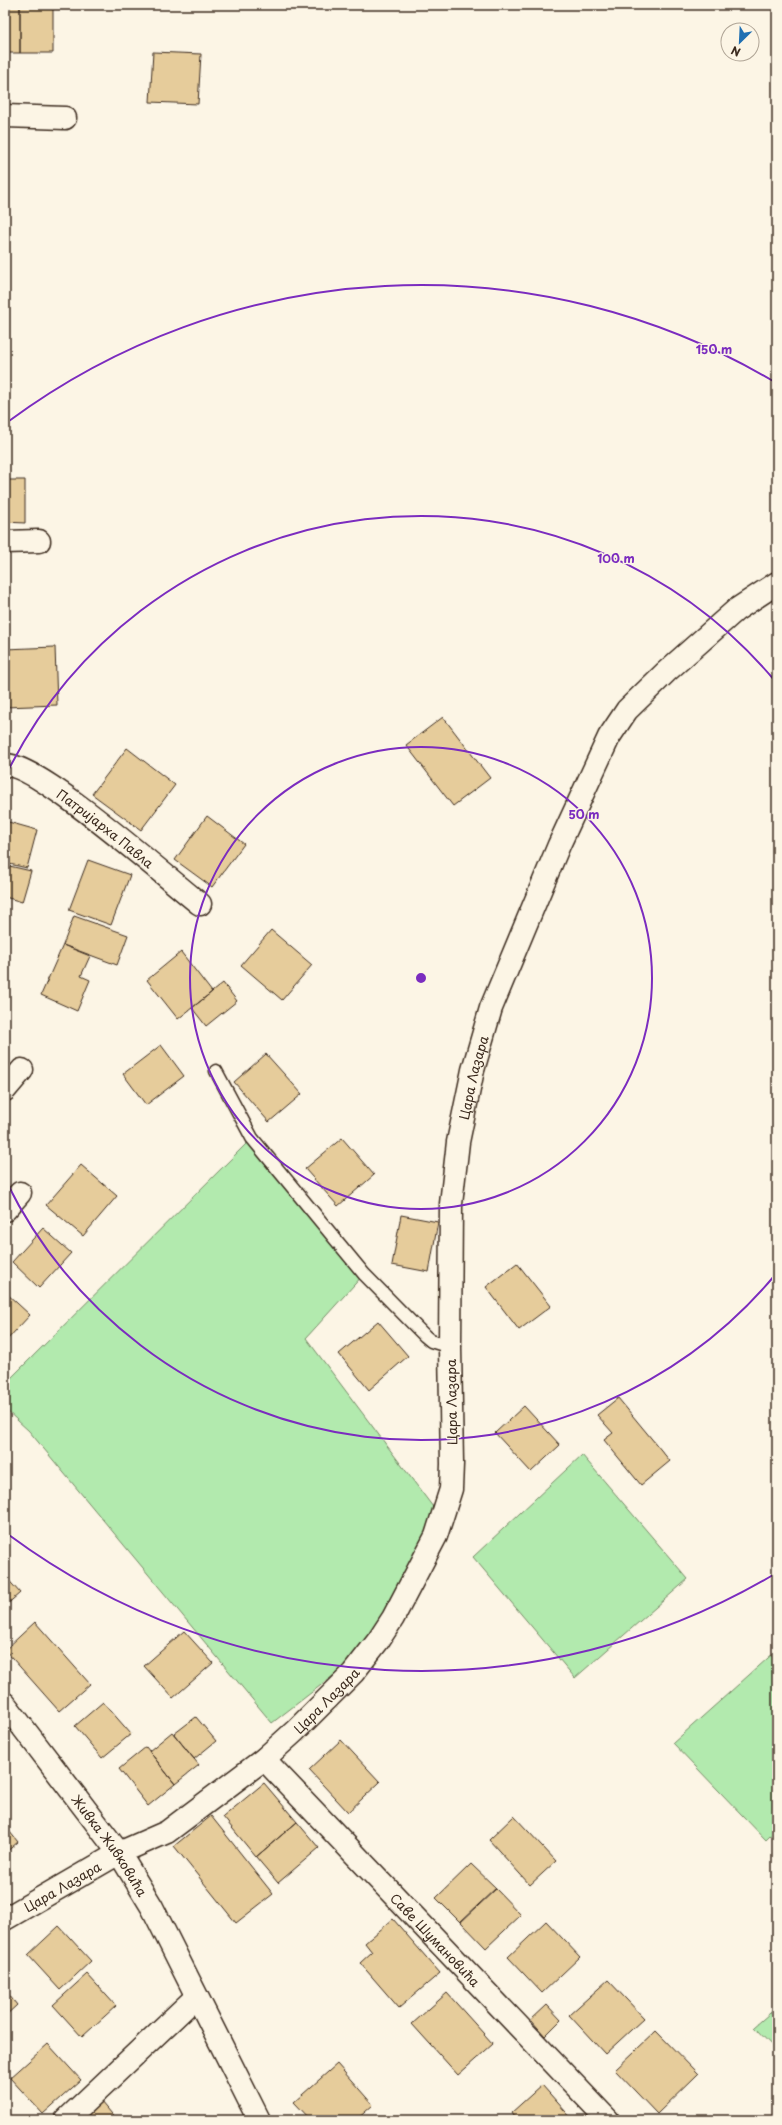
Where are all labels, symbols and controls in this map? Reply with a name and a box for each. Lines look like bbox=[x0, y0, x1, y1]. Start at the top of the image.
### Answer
north arrow bbox=[720, 22, 760, 62]
text: N bbox=[728, 42, 743, 61]
text: 150 m bbox=[696, 340, 732, 358]
text: 100 m bbox=[597, 549, 635, 567]
street label: Патријарха Павла bbox=[53, 784, 159, 872]
text: 50 m bbox=[568, 805, 600, 823]
centre of rings bbox=[414, 971, 428, 985]
street label: Цара Лазара bbox=[453, 1032, 492, 1121]
street label: Цара Лазара bbox=[441, 1358, 461, 1445]
street label: Цара Лазара bbox=[289, 1663, 364, 1737]
street label: Живка Живковића bbox=[68, 1790, 153, 1900]
street label: Цара Лазара bbox=[20, 1856, 105, 1916]
street label: Саве Шумановића bbox=[387, 1888, 486, 1991]

